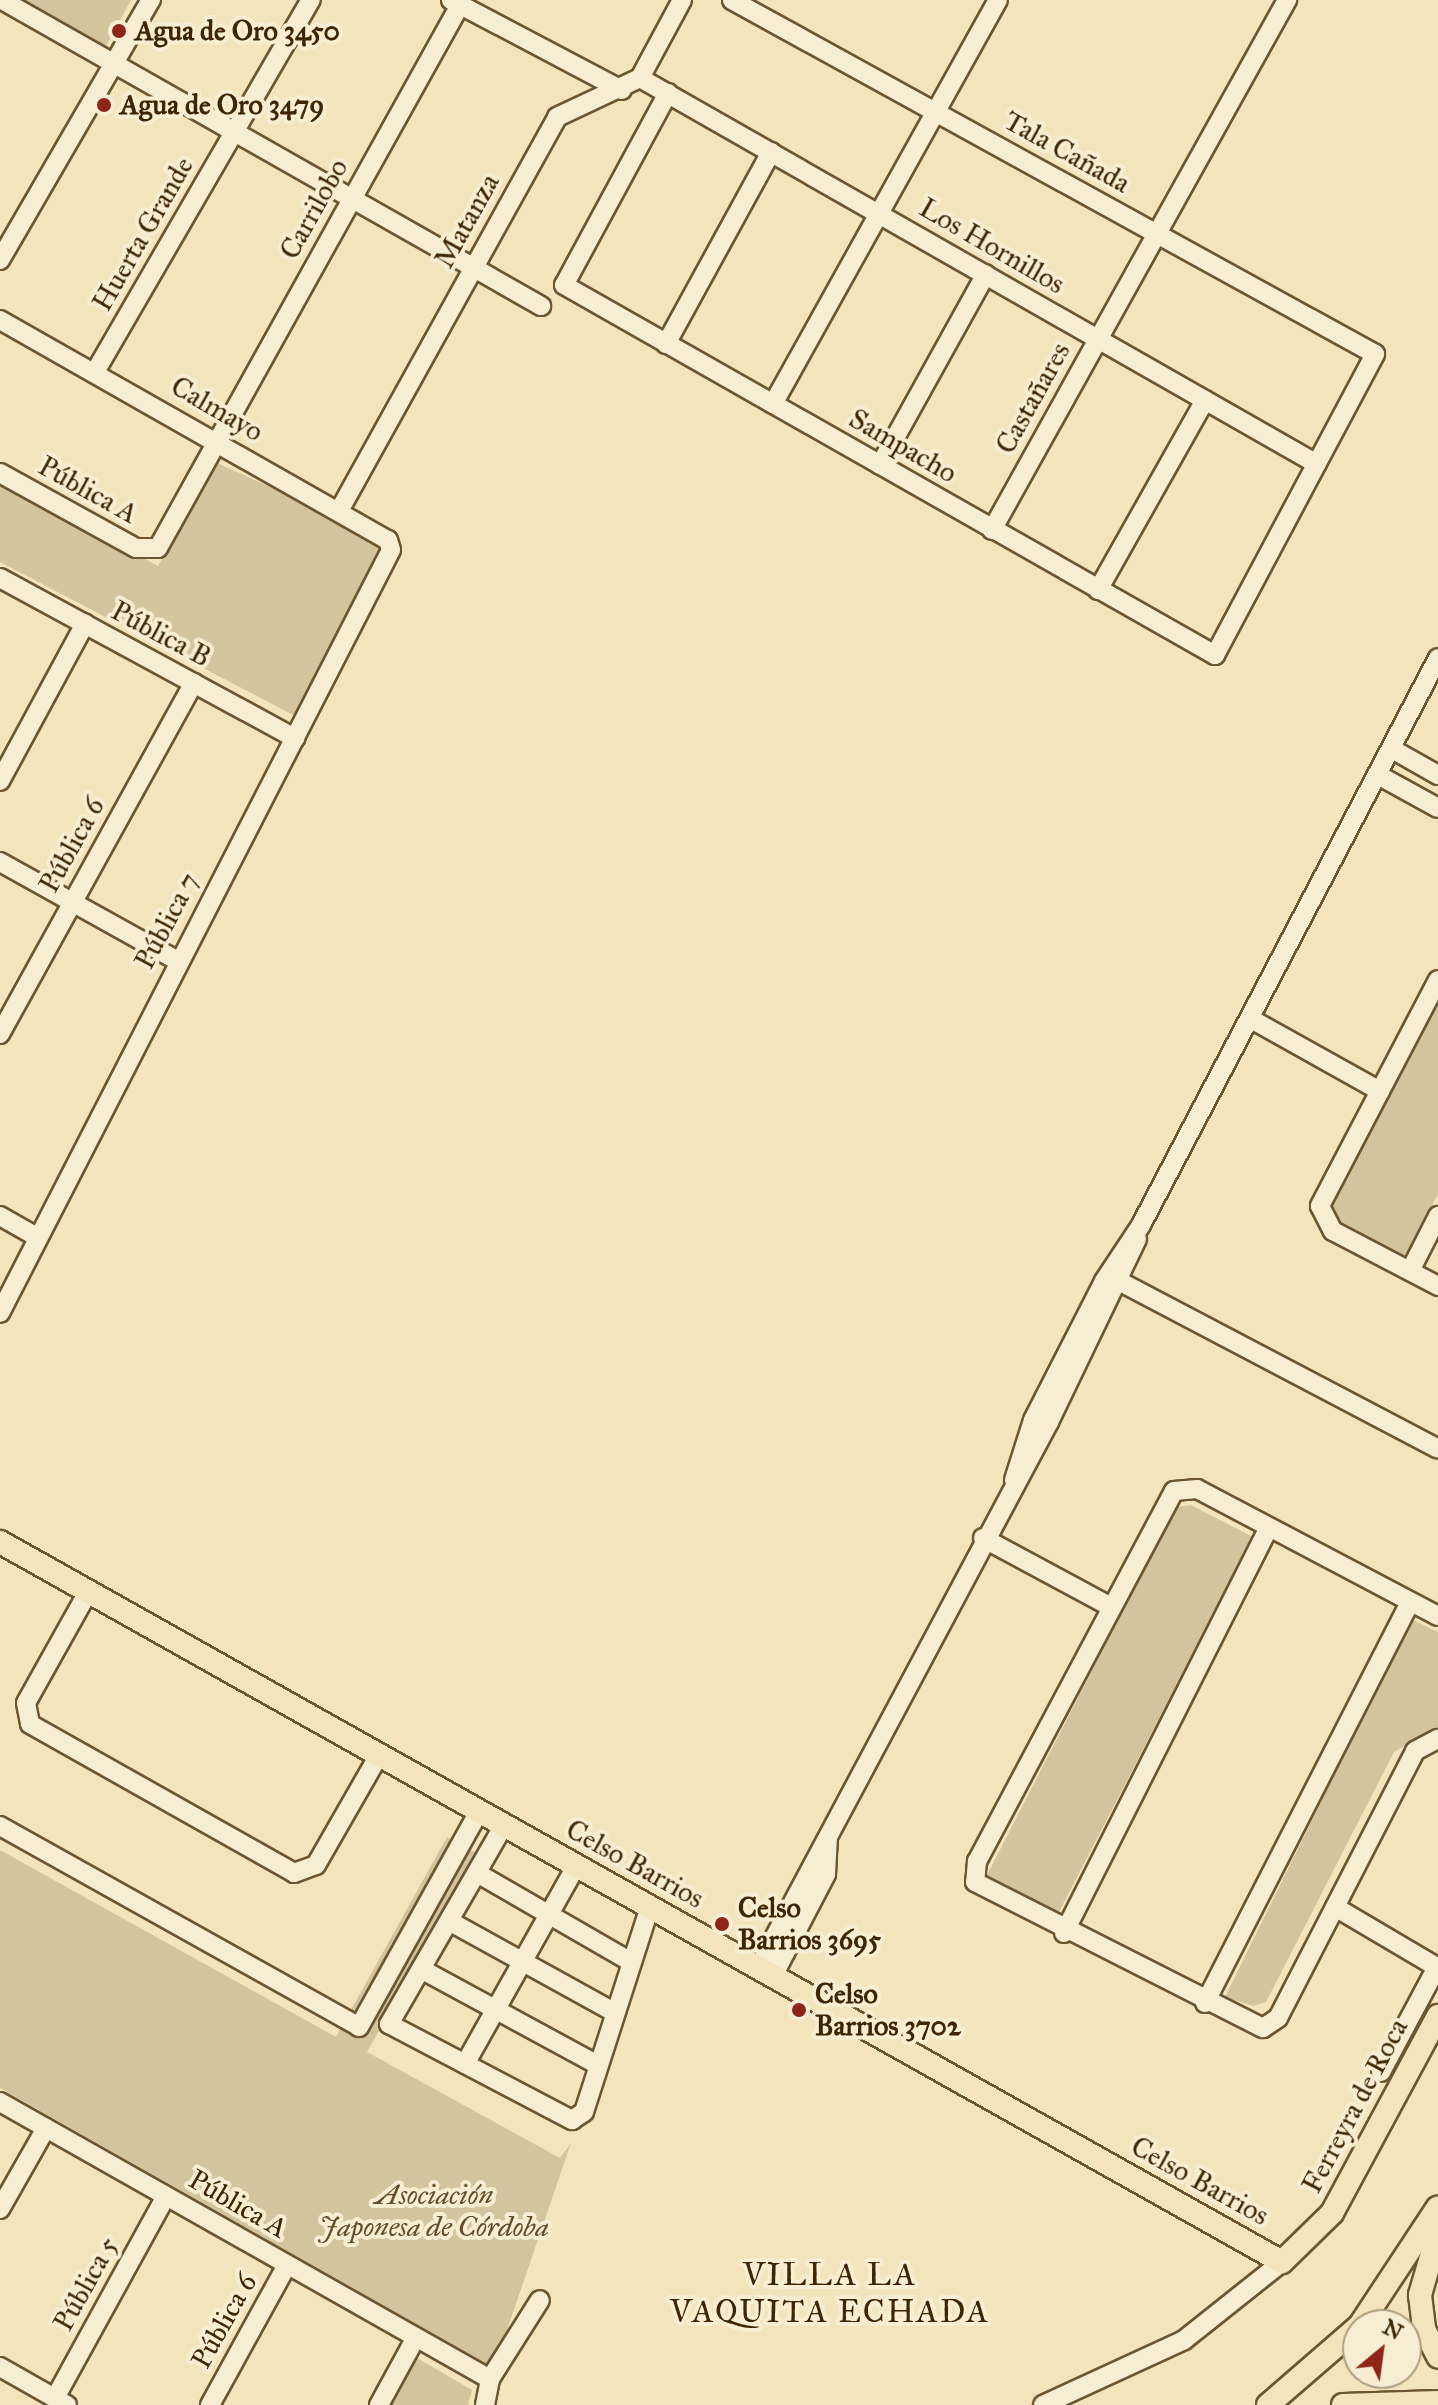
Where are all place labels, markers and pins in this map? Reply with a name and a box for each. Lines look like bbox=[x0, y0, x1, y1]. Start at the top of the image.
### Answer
place label: Agua de Oro 3450 bbox=[135, 14, 340, 48]
marker: Agua de Oro 3450 bbox=[110, 22, 128, 40]
place label: Agua de Oro 3479 bbox=[120, 88, 324, 122]
marker: Agua de Oro 3479 bbox=[95, 96, 113, 114]
place label: Celso Barrios 3695 bbox=[738, 1891, 881, 1957]
marker: Celso Barrios 3695 bbox=[713, 1915, 731, 1933]
place label: Celso Barrios 3702 bbox=[815, 1977, 961, 2043]
marker: Celso Barrios 3702 bbox=[790, 2001, 808, 2019]

